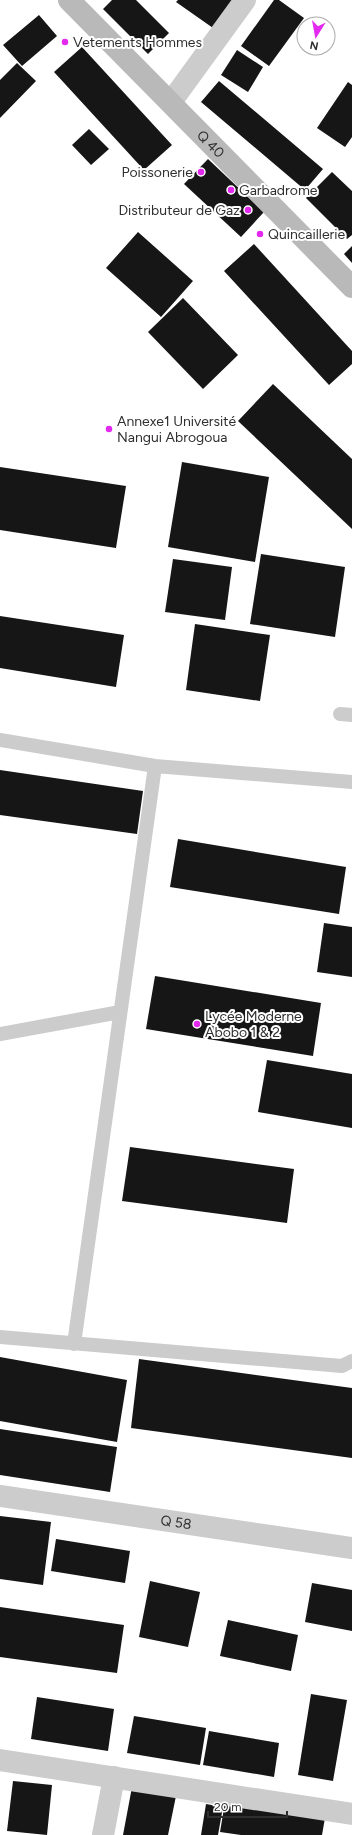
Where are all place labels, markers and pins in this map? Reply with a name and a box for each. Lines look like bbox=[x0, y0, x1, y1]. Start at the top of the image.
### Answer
place label: Vetements Hommes bbox=[73, 34, 202, 51]
marker: Vetements Hommes bbox=[60, 37, 70, 47]
place label: Poissonerie bbox=[121, 164, 193, 181]
marker: Poissonerie bbox=[196, 167, 206, 177]
place label: Garbadrome bbox=[239, 182, 318, 199]
marker: Garbadrome bbox=[226, 185, 236, 195]
place label: Distributeur de Gaz bbox=[118, 202, 240, 219]
marker: Distributeur de Gaz bbox=[243, 205, 253, 215]
place label: Quincaillerie bbox=[268, 226, 346, 243]
marker: Quincaillerie bbox=[255, 229, 265, 239]
place label: Annexe1 Université Nangui Abrogoua bbox=[117, 413, 237, 446]
marker: Annexe1 Université Nangui Abrogoua bbox=[104, 424, 114, 434]
place label: Lycée Moderne Abobo 1 & 2 bbox=[205, 1008, 302, 1041]
marker: Lycée Moderne Abobo 1 & 2 bbox=[192, 1019, 202, 1029]

